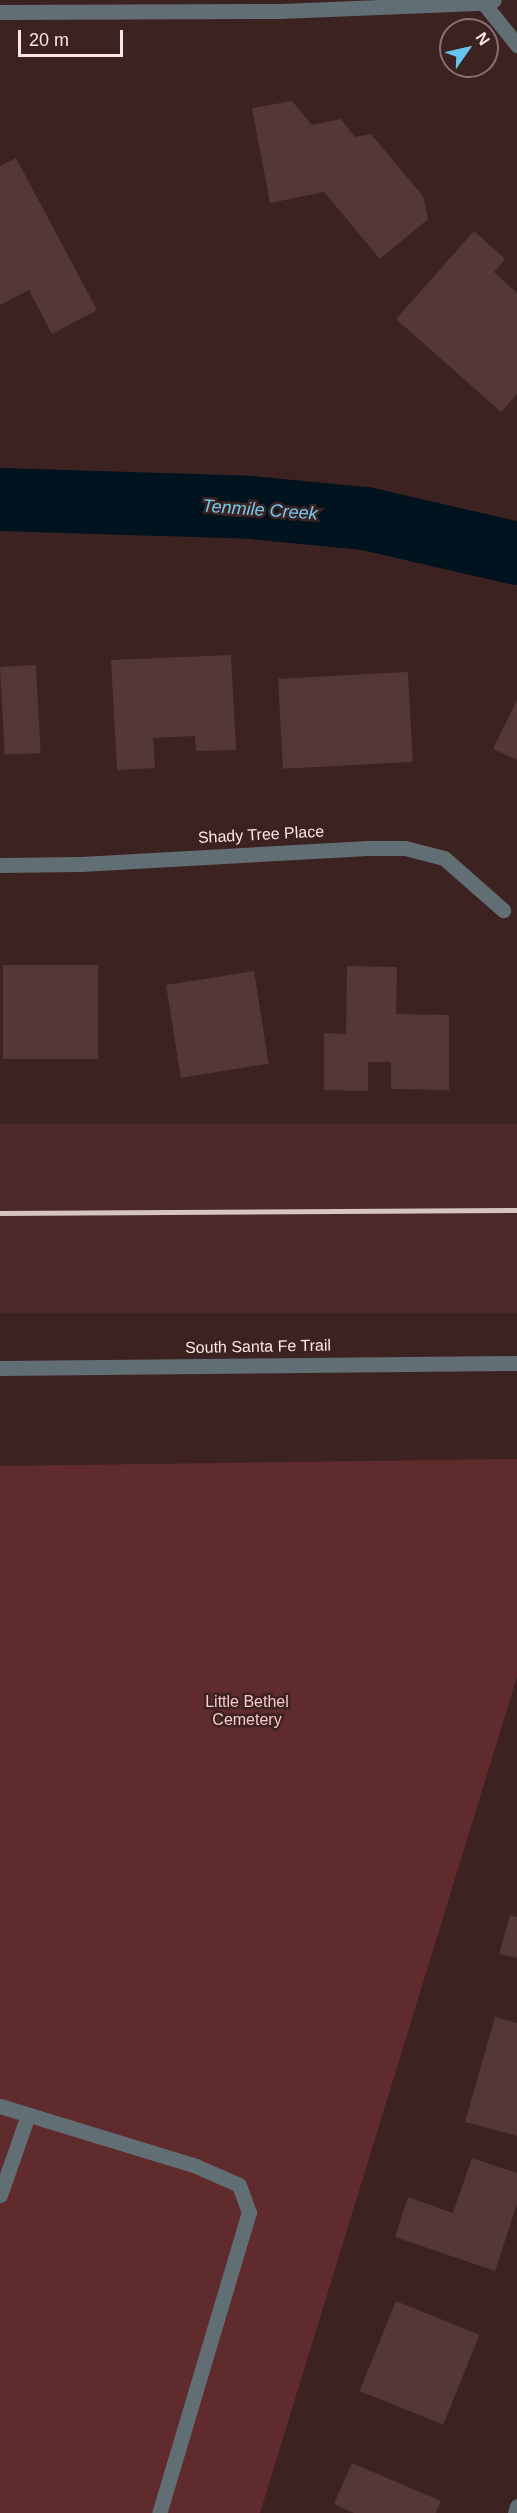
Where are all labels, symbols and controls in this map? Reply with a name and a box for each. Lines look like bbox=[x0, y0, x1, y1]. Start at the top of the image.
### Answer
scale bar bbox=[21, 18, 126, 56]
north arrow bbox=[439, 18, 499, 78]
text: N bbox=[472, 29, 493, 48]
text: 20 m bbox=[29, 30, 69, 50]
water label: Tenmile Creek bbox=[202, 495, 318, 525]
street label: Shady Tree Place bbox=[197, 822, 325, 848]
street label: South Santa Fe Trail bbox=[185, 1336, 331, 1358]
park label: Little Bethel Cemetery bbox=[205, 1692, 289, 1730]

